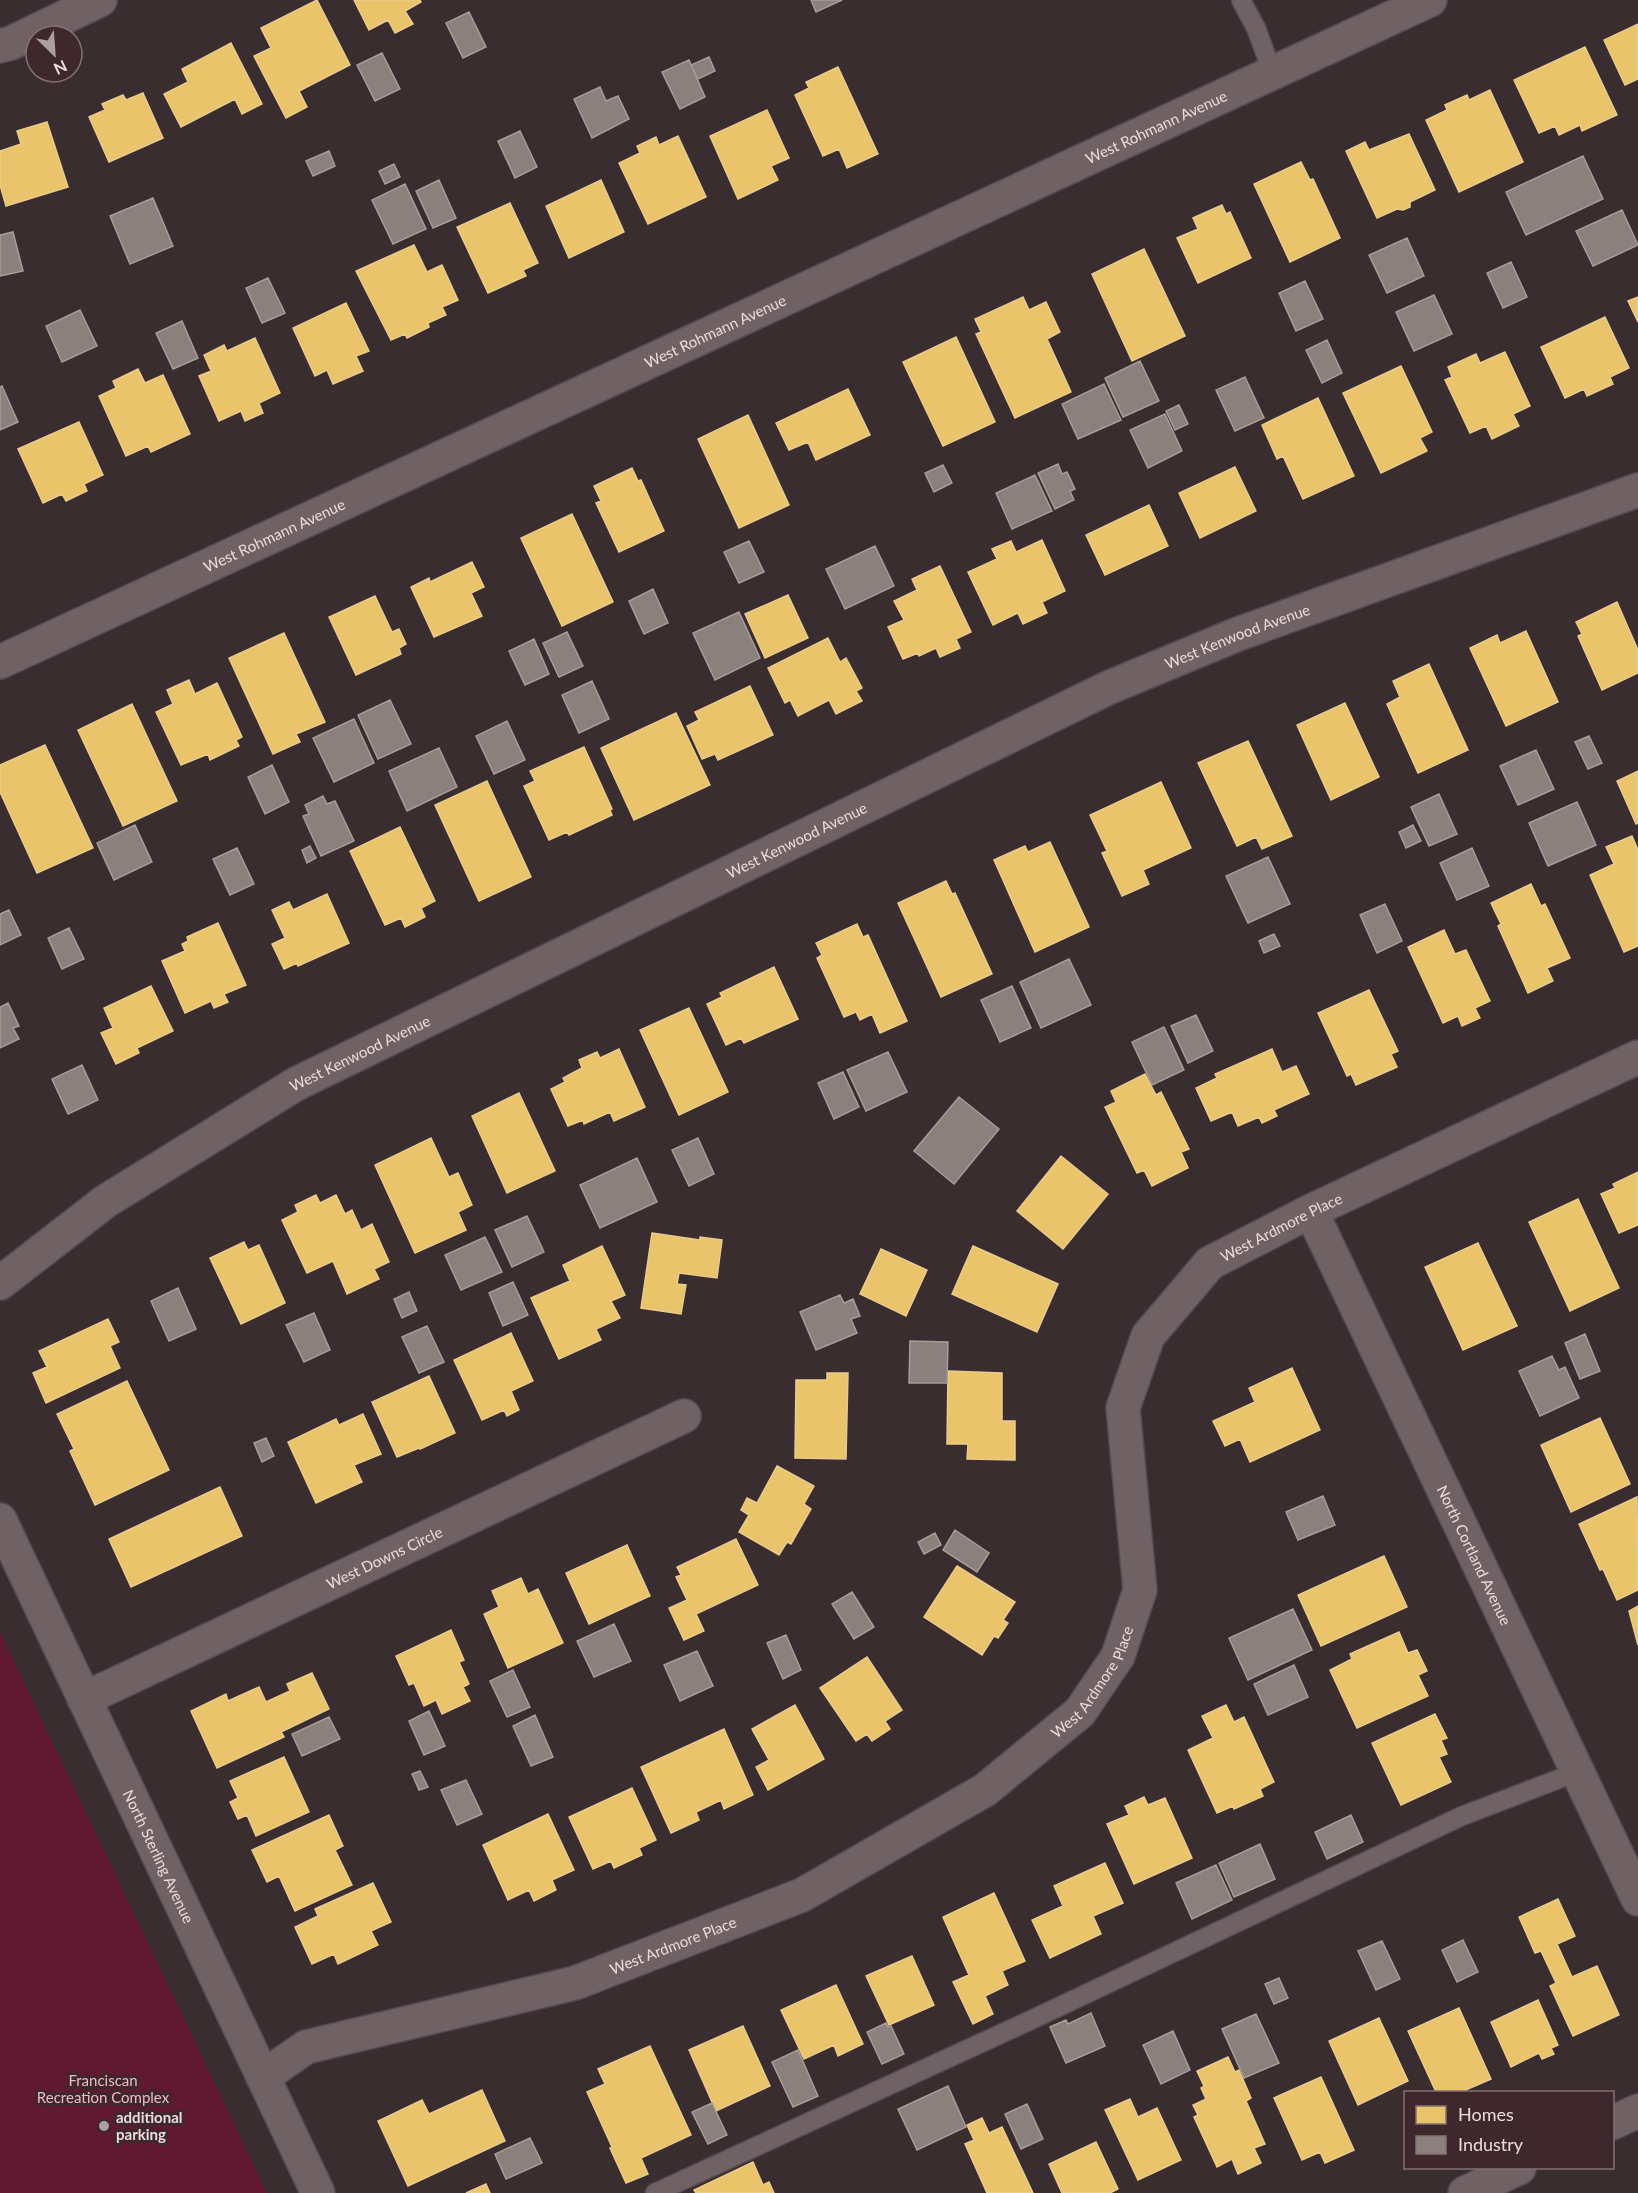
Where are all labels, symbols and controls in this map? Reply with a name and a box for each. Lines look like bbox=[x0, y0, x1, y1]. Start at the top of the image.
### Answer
north arrow bbox=[24, 24, 84, 84]
text: N bbox=[51, 57, 70, 79]
street label: West Rohmann Avenue bbox=[1083, 86, 1230, 167]
street label: West Rohmann Avenue bbox=[642, 290, 789, 371]
street label: West Rohmann Avenue bbox=[201, 495, 348, 576]
street label: West Kenwood Avenue bbox=[1162, 600, 1312, 672]
street label: West Kenwood Avenue bbox=[723, 798, 870, 882]
street label: West Kenwood Avenue bbox=[286, 1011, 433, 1095]
street label: West Ardmore Place bbox=[1217, 1189, 1345, 1265]
street label: North Cortland Avenue bbox=[1434, 1482, 1516, 1628]
street label: West Downs Circle bbox=[323, 1522, 445, 1592]
street label: West Ardmore Place bbox=[1047, 1624, 1136, 1741]
street label: North Sterling Avenue bbox=[120, 1787, 198, 1926]
street label: West Ardmore Place bbox=[607, 1912, 739, 1978]
park label: Franciscan Recreation Complex bbox=[37, 2071, 170, 2106]
legend bbox=[1404, 2091, 1614, 2169]
text: Homes bbox=[1458, 2103, 1514, 2125]
place label: additional parking bbox=[116, 2108, 183, 2143]
marker: additional parking bbox=[97, 2119, 111, 2133]
text: Industry bbox=[1458, 2133, 1524, 2155]

